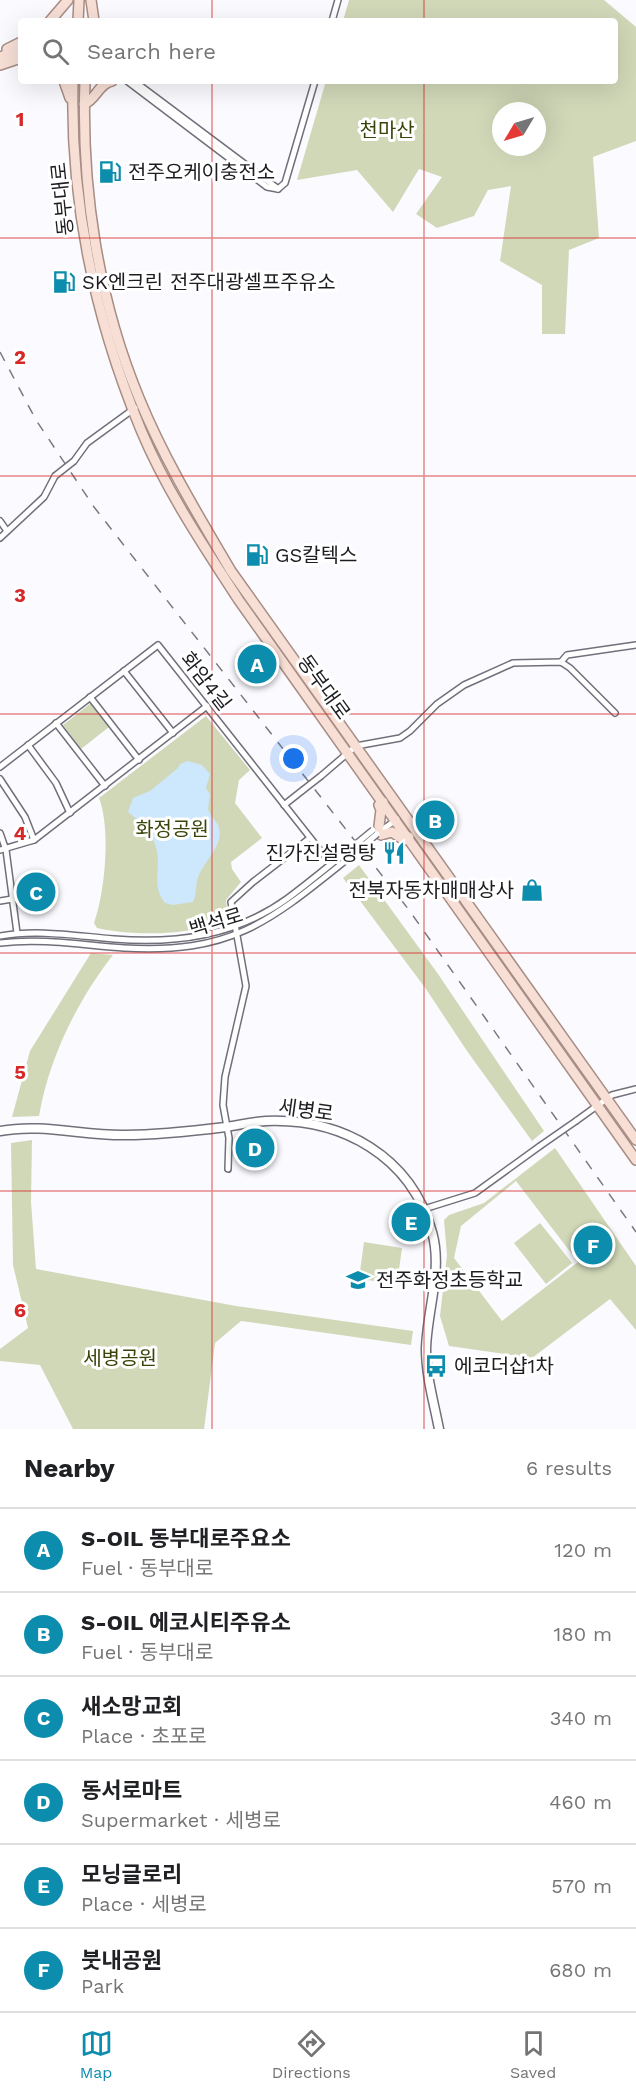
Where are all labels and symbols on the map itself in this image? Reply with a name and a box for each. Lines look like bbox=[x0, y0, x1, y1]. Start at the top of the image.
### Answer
north arrow bbox=[492, 102, 546, 156]
text: 1 bbox=[16, 107, 24, 131]
park label: 천마산 bbox=[359, 118, 415, 142]
fuel station icon: 전주오케이충전소 bbox=[97, 159, 123, 185]
place label: 전주오케이충전소 bbox=[128, 160, 275, 184]
street label: 동부대로 bbox=[46, 161, 78, 237]
fuel station icon: SK엔크린 전주대광셀프주유소 bbox=[51, 269, 77, 295]
place label: SK엔크린 전주대광셀프주유소 bbox=[82, 270, 336, 294]
text: 2 bbox=[14, 345, 26, 369]
fuel station icon: GS칼텍스 bbox=[244, 542, 270, 568]
place label: GS칼텍스 bbox=[275, 543, 358, 567]
text: 3 bbox=[14, 583, 26, 607]
pin: A bbox=[238, 642, 276, 686]
street label: 화암4길 bbox=[176, 647, 236, 715]
street label: 동부대로 bbox=[293, 650, 355, 724]
your location bbox=[279, 744, 308, 773]
pin: B bbox=[416, 798, 454, 842]
park label: 화정공원 bbox=[135, 817, 209, 841]
text: 4 bbox=[14, 821, 27, 845]
restaurant icon: 진가진설렁탕 bbox=[381, 840, 407, 866]
place label: 진가진설렁탕 bbox=[266, 841, 376, 865]
pin: C bbox=[16, 870, 56, 914]
shop icon: 전북자동차매매상사 bbox=[519, 877, 545, 903]
place label: 전북자동차매매상사 bbox=[348, 878, 514, 902]
street label: 백석로 bbox=[186, 902, 246, 942]
text: 5 bbox=[14, 1060, 26, 1084]
street label: 세병로 bbox=[277, 1094, 335, 1126]
pin: D bbox=[236, 1126, 274, 1170]
pin: E bbox=[392, 1200, 430, 1244]
pin: F bbox=[574, 1222, 612, 1268]
school or university icon: 전주화정초등학교 bbox=[345, 1267, 371, 1293]
place label: 전주화정초등학교 bbox=[376, 1268, 523, 1292]
text: 6 bbox=[14, 1298, 26, 1322]
park label: 세병공원 bbox=[83, 1346, 157, 1370]
bus stop icon: 에코더샵1차 bbox=[423, 1353, 449, 1379]
place label: 에코더샵1차 bbox=[454, 1354, 554, 1378]

